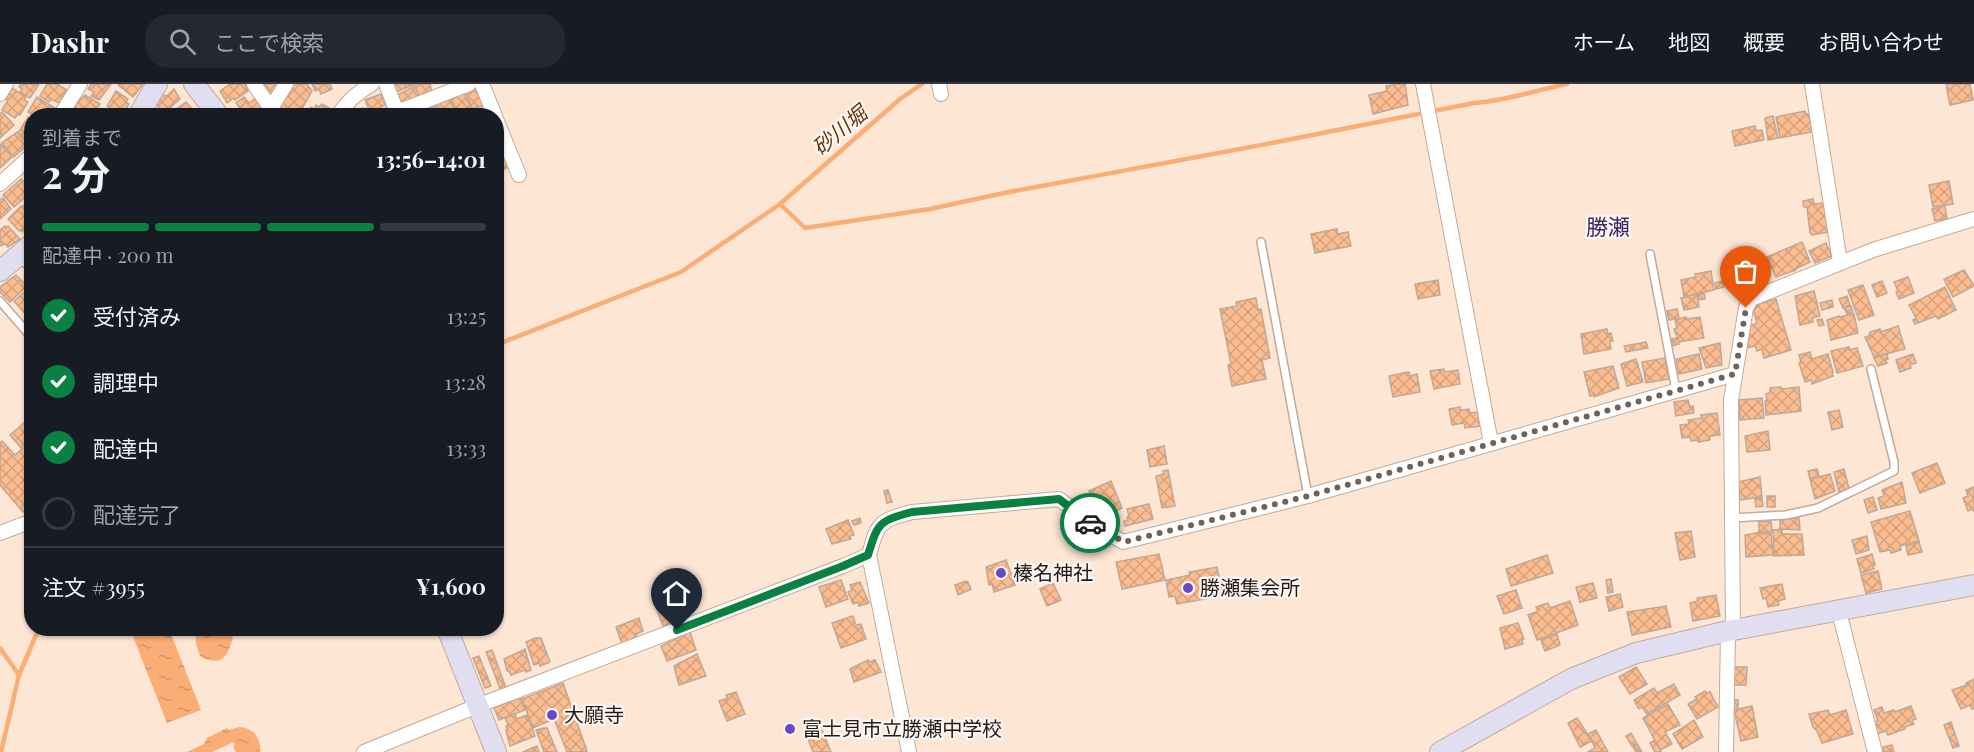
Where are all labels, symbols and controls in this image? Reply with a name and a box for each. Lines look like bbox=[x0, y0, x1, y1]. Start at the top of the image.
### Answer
search box bbox=[145, 14, 565, 68]
text: Dashr bbox=[30, 23, 109, 60]
icon: search bbox=[166, 25, 199, 58]
text: ここで検索 bbox=[214, 27, 324, 57]
text: ホーム bbox=[1573, 27, 1635, 55]
text: 地図 bbox=[1668, 27, 1710, 55]
text: 概要 bbox=[1743, 27, 1785, 55]
text: お問い合わせ bbox=[1818, 27, 1944, 55]
water label: 砂川堀 bbox=[806, 97, 874, 160]
text: 到着まで bbox=[42, 123, 122, 150]
text: 13:56–14:01 bbox=[376, 144, 486, 174]
text: 2 分 bbox=[42, 147, 110, 199]
district label: 勝瀬 bbox=[1586, 211, 1630, 241]
text: 配達中 · 200 m bbox=[42, 241, 174, 268]
pin bbox=[1720, 246, 1771, 308]
icon: bag bbox=[1729, 255, 1762, 288]
icon: check bbox=[42, 299, 75, 332]
text: 受付済み bbox=[93, 301, 181, 331]
text: 13:25 bbox=[447, 302, 486, 329]
icon: check bbox=[42, 365, 75, 398]
text: 調理中 bbox=[93, 367, 159, 397]
text: 13:28 bbox=[445, 368, 486, 395]
icon: check bbox=[42, 431, 75, 464]
text: 配達中 bbox=[93, 433, 159, 463]
text: 13:33 bbox=[447, 434, 486, 461]
courier bbox=[1060, 493, 1120, 553]
text: 配達完了 bbox=[93, 499, 181, 529]
icon: car bbox=[1074, 507, 1107, 540]
place label: 榛名神社 bbox=[1013, 558, 1093, 585]
marker: 榛名神社 bbox=[994, 566, 1008, 580]
pin bbox=[651, 568, 702, 630]
text: ¥1,600 bbox=[416, 571, 486, 601]
text: 注文 #3955 bbox=[42, 572, 145, 602]
place label: 勝瀬集会所 bbox=[1200, 573, 1300, 600]
icon: home bbox=[660, 577, 693, 610]
marker: 勝瀬集会所 bbox=[1181, 581, 1195, 595]
place label: 大願寺 bbox=[564, 700, 624, 727]
marker: 大願寺 bbox=[545, 708, 559, 722]
place label: 富士見市立勝瀬中学校 bbox=[802, 714, 1002, 741]
marker: 富士見市立勝瀬中学校 bbox=[783, 722, 797, 736]

